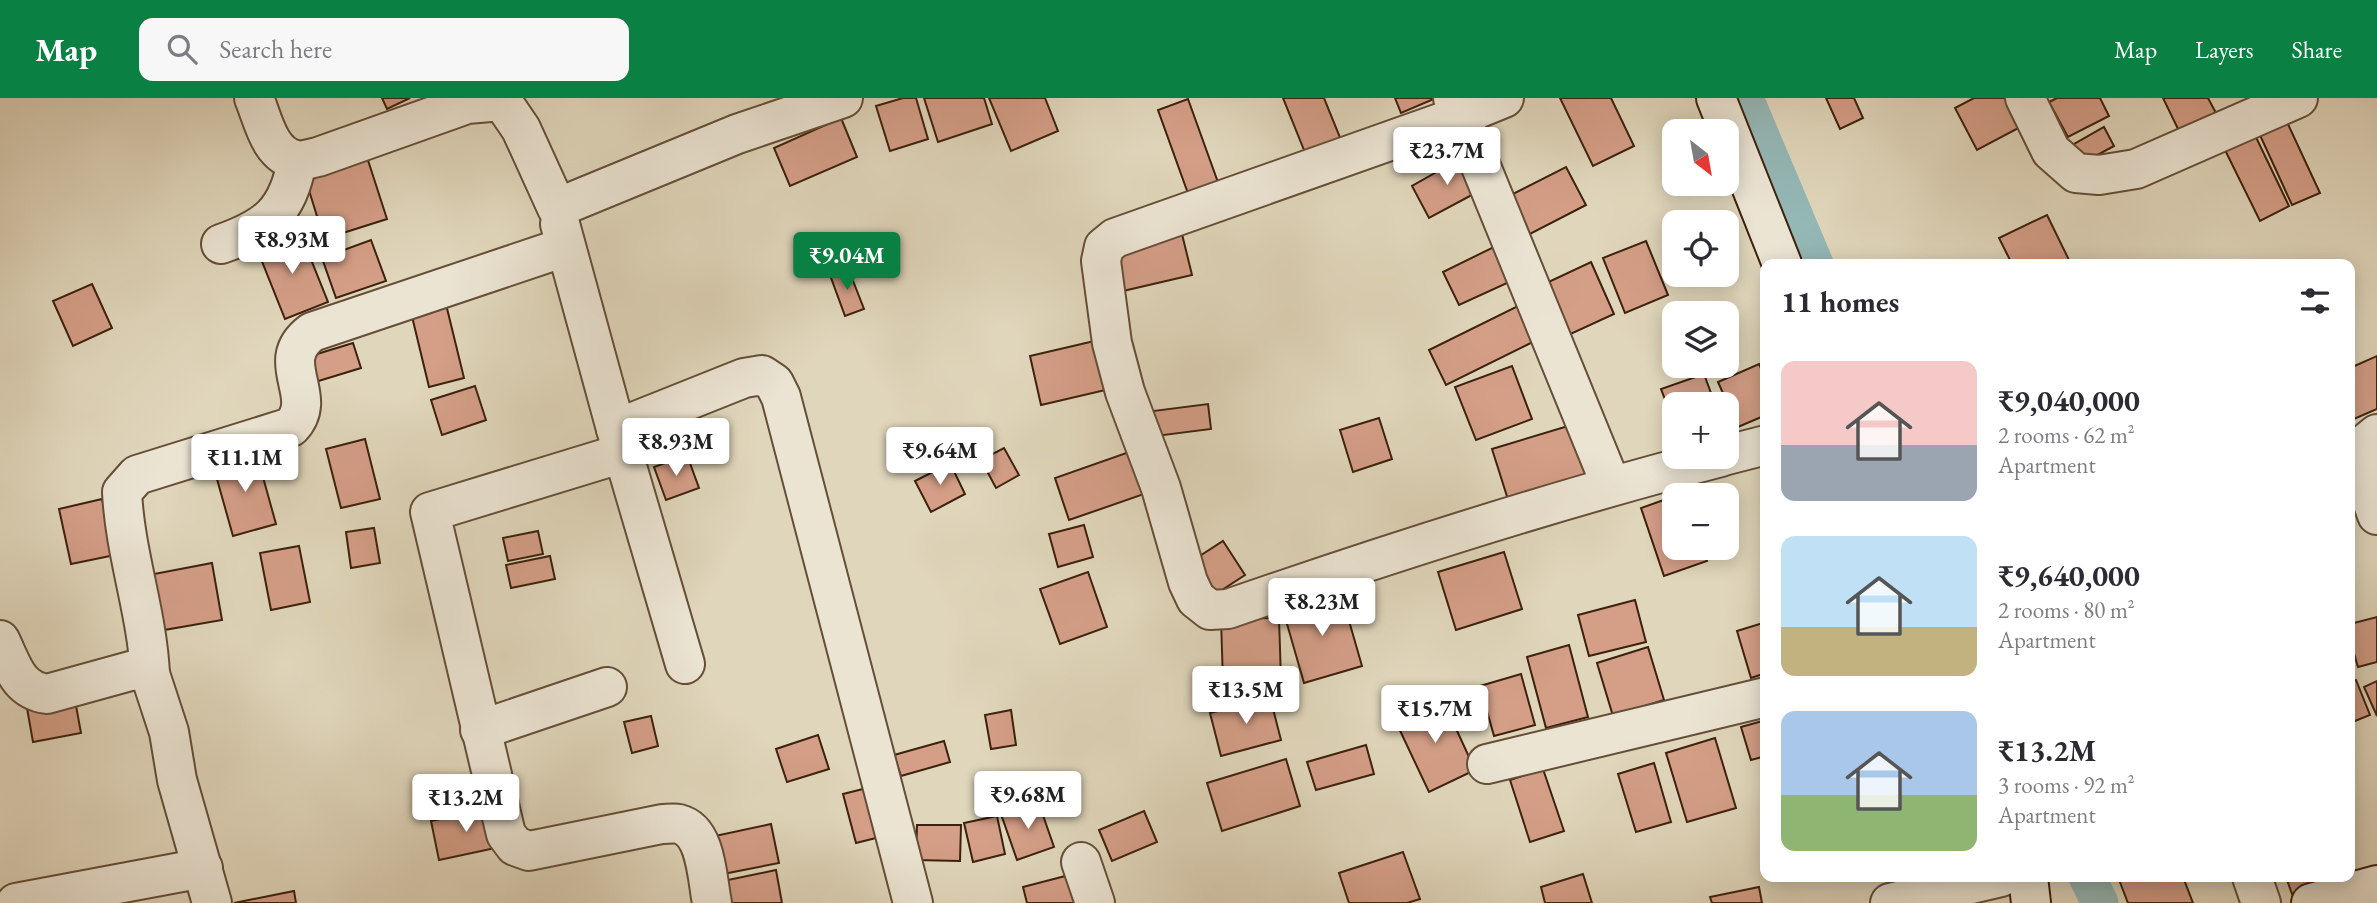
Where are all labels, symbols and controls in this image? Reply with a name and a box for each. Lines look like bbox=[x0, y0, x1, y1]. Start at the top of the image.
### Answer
search box bbox=[139, 18, 629, 81]
text: Map bbox=[35, 28, 97, 71]
icon: search bbox=[163, 30, 201, 68]
text: Search here bbox=[219, 32, 332, 66]
text: Map bbox=[2114, 34, 2157, 65]
text: Layers bbox=[2195, 34, 2254, 65]
text: Share bbox=[2292, 34, 2342, 65]
north arrow bbox=[1662, 119, 1740, 196]
map controls bbox=[1662, 119, 1739, 560]
pin: ₹23.7M bbox=[1390, 127, 1504, 187]
text: ₹23.7M bbox=[1409, 135, 1485, 165]
button: locate bbox=[1662, 210, 1739, 287]
pin: ₹8.93M bbox=[235, 216, 349, 276]
text: ₹8.93M bbox=[254, 224, 330, 254]
pin: ₹9.04M bbox=[790, 232, 904, 292]
text: ₹9.04M bbox=[809, 240, 885, 270]
text: 11 homes bbox=[1781, 282, 1899, 321]
icon: filters bbox=[2296, 282, 2334, 320]
button: layers bbox=[1662, 301, 1739, 378]
text: ₹9,040,000 bbox=[1998, 381, 2140, 420]
icon: home bbox=[1837, 389, 1921, 473]
button: + bbox=[1662, 392, 1739, 469]
pin: ₹8.93M bbox=[619, 418, 733, 478]
text: 2 rooms · 62 m² bbox=[1998, 420, 2135, 450]
text: ₹8.93M bbox=[638, 426, 714, 456]
pin: ₹9.64M bbox=[883, 428, 997, 487]
pin: ₹11.1M bbox=[188, 434, 302, 494]
text: ₹9.64M bbox=[902, 435, 978, 465]
text: ₹11.1M bbox=[207, 442, 283, 472]
text: Apartment bbox=[1998, 450, 2096, 480]
button: − bbox=[1662, 483, 1739, 560]
text: ₹9,640,000 bbox=[1998, 556, 2140, 595]
icon: home bbox=[1837, 564, 1921, 648]
pin: ₹8.23M bbox=[1265, 578, 1379, 638]
text: ₹8.23M bbox=[1284, 586, 1360, 616]
text: 2 rooms · 80 m² bbox=[1998, 595, 2135, 625]
text: Apartment bbox=[1998, 625, 2096, 655]
pin: ₹13.5M bbox=[1189, 666, 1303, 726]
text: ₹13.5M bbox=[1208, 674, 1284, 704]
pin: ₹15.7M bbox=[1378, 686, 1492, 745]
text: ₹15.7M bbox=[1397, 693, 1473, 723]
text: ₹13.2M bbox=[1998, 731, 2096, 770]
icon: home bbox=[1837, 739, 1921, 823]
text: 3 rooms · 92 m² bbox=[1998, 770, 2135, 800]
pin: ₹9.68M bbox=[971, 772, 1085, 831]
pin: ₹13.2M bbox=[409, 774, 523, 834]
text: ₹9.68M bbox=[990, 779, 1066, 809]
text: ₹13.2M bbox=[428, 782, 504, 812]
text: Apartment bbox=[1998, 800, 2096, 830]

